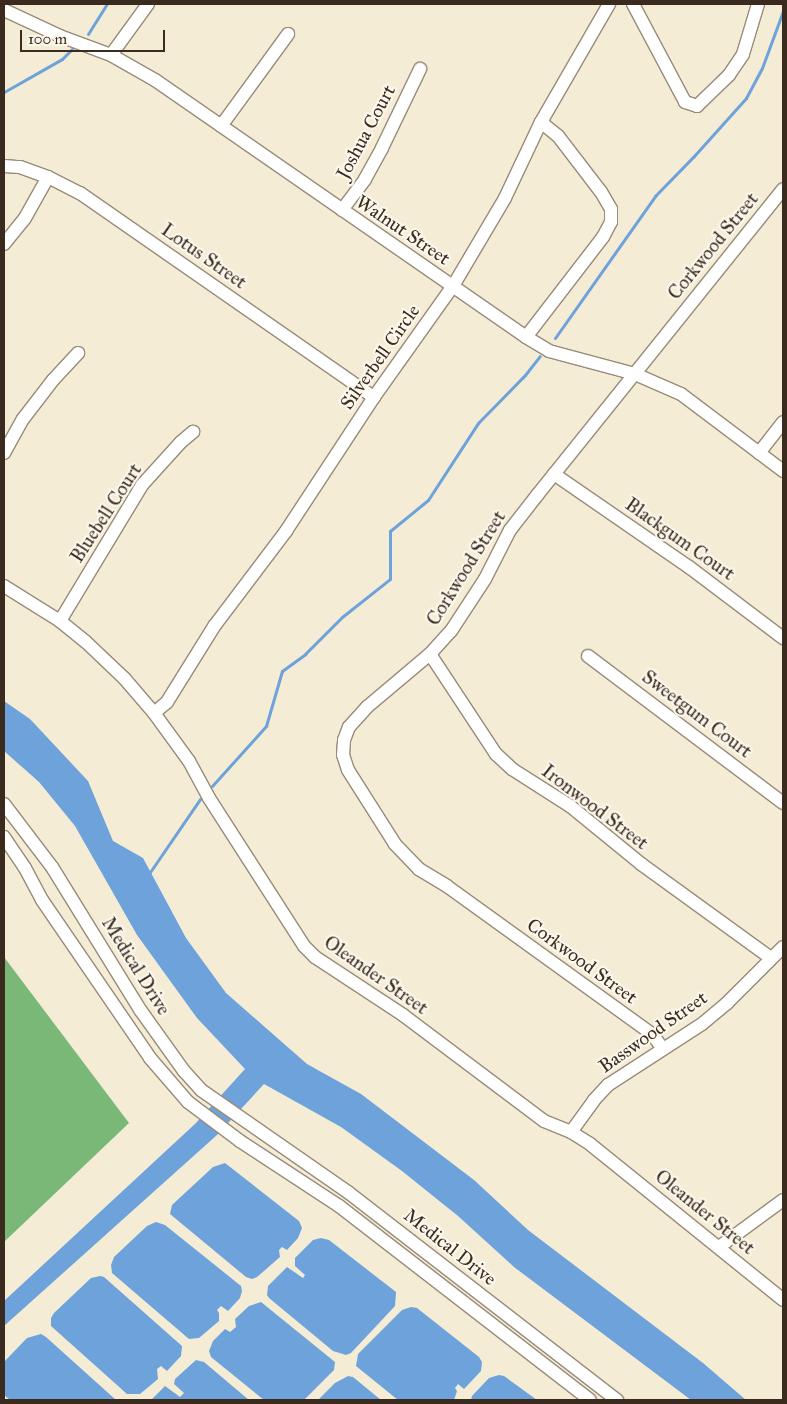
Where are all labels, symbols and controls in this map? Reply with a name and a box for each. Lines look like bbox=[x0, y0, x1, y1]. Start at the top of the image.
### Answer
scale bar bbox=[22, 20, 168, 52]
text: 100 m bbox=[28, 30, 67, 48]
street label: Joshua Court bbox=[332, 81, 400, 183]
street label: Corkwood Street bbox=[663, 188, 763, 304]
street label: Walnut Street bbox=[352, 190, 454, 270]
street label: Lotus Street bbox=[157, 218, 251, 294]
street label: Silverbell Circle bbox=[335, 300, 425, 414]
street label: Bluebell Court bbox=[65, 459, 147, 567]
street label: Blackgum Court bbox=[621, 493, 739, 585]
street label: Corkwood Street bbox=[422, 506, 510, 630]
street label: Sweetgum Court bbox=[638, 665, 756, 763]
street label: Ironwood Street bbox=[537, 760, 653, 854]
street label: Medical Drive bbox=[97, 913, 175, 1019]
street label: Corkwood Street bbox=[522, 913, 642, 1009]
street label: Oleander Street bbox=[320, 931, 432, 1019]
street label: Basswood Street bbox=[594, 986, 712, 1078]
street label: Oleander Street bbox=[651, 1165, 759, 1259]
street label: Medical Drive bbox=[399, 1204, 501, 1290]

